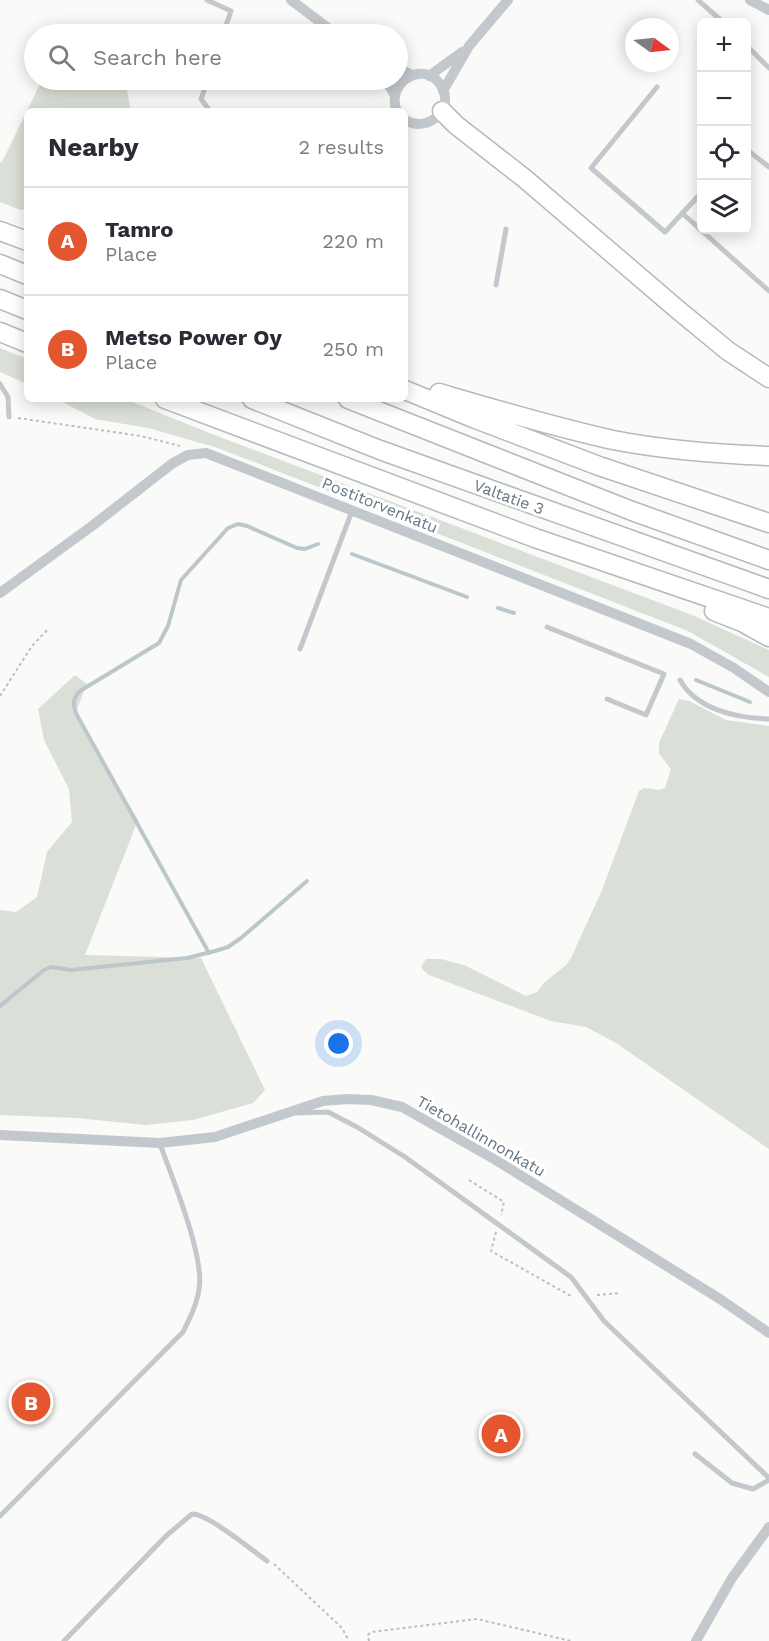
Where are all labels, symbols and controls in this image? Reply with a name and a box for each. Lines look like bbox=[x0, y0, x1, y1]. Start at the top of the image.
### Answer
north arrow bbox=[625, 18, 679, 72]
map controls bbox=[697, 18, 751, 234]
button: + bbox=[697, 18, 751, 72]
search box bbox=[24, 24, 408, 90]
icon: search bbox=[45, 41, 78, 74]
text: Search here bbox=[93, 45, 222, 70]
button: − bbox=[697, 72, 751, 126]
button: locate bbox=[697, 126, 751, 180]
text: Nearby bbox=[48, 132, 139, 162]
text: 2 results bbox=[299, 135, 384, 159]
button: layers bbox=[697, 180, 751, 234]
text: Tamro bbox=[105, 217, 173, 242]
text: A bbox=[61, 229, 74, 253]
text: 220 m bbox=[322, 229, 384, 253]
text: Place bbox=[105, 242, 157, 266]
text: Metso Power Oy bbox=[105, 325, 282, 350]
text: B bbox=[61, 337, 74, 361]
text: 250 m bbox=[322, 337, 384, 361]
text: Place bbox=[105, 350, 157, 374]
street label: Postitorvenkatu bbox=[319, 473, 441, 537]
street label: Valtatie 3 bbox=[471, 476, 547, 518]
your location bbox=[324, 1029, 353, 1058]
street label: Tietohallinnonkatu bbox=[413, 1091, 549, 1181]
pin: B bbox=[12, 1380, 51, 1424]
pin: A bbox=[482, 1412, 520, 1456]

